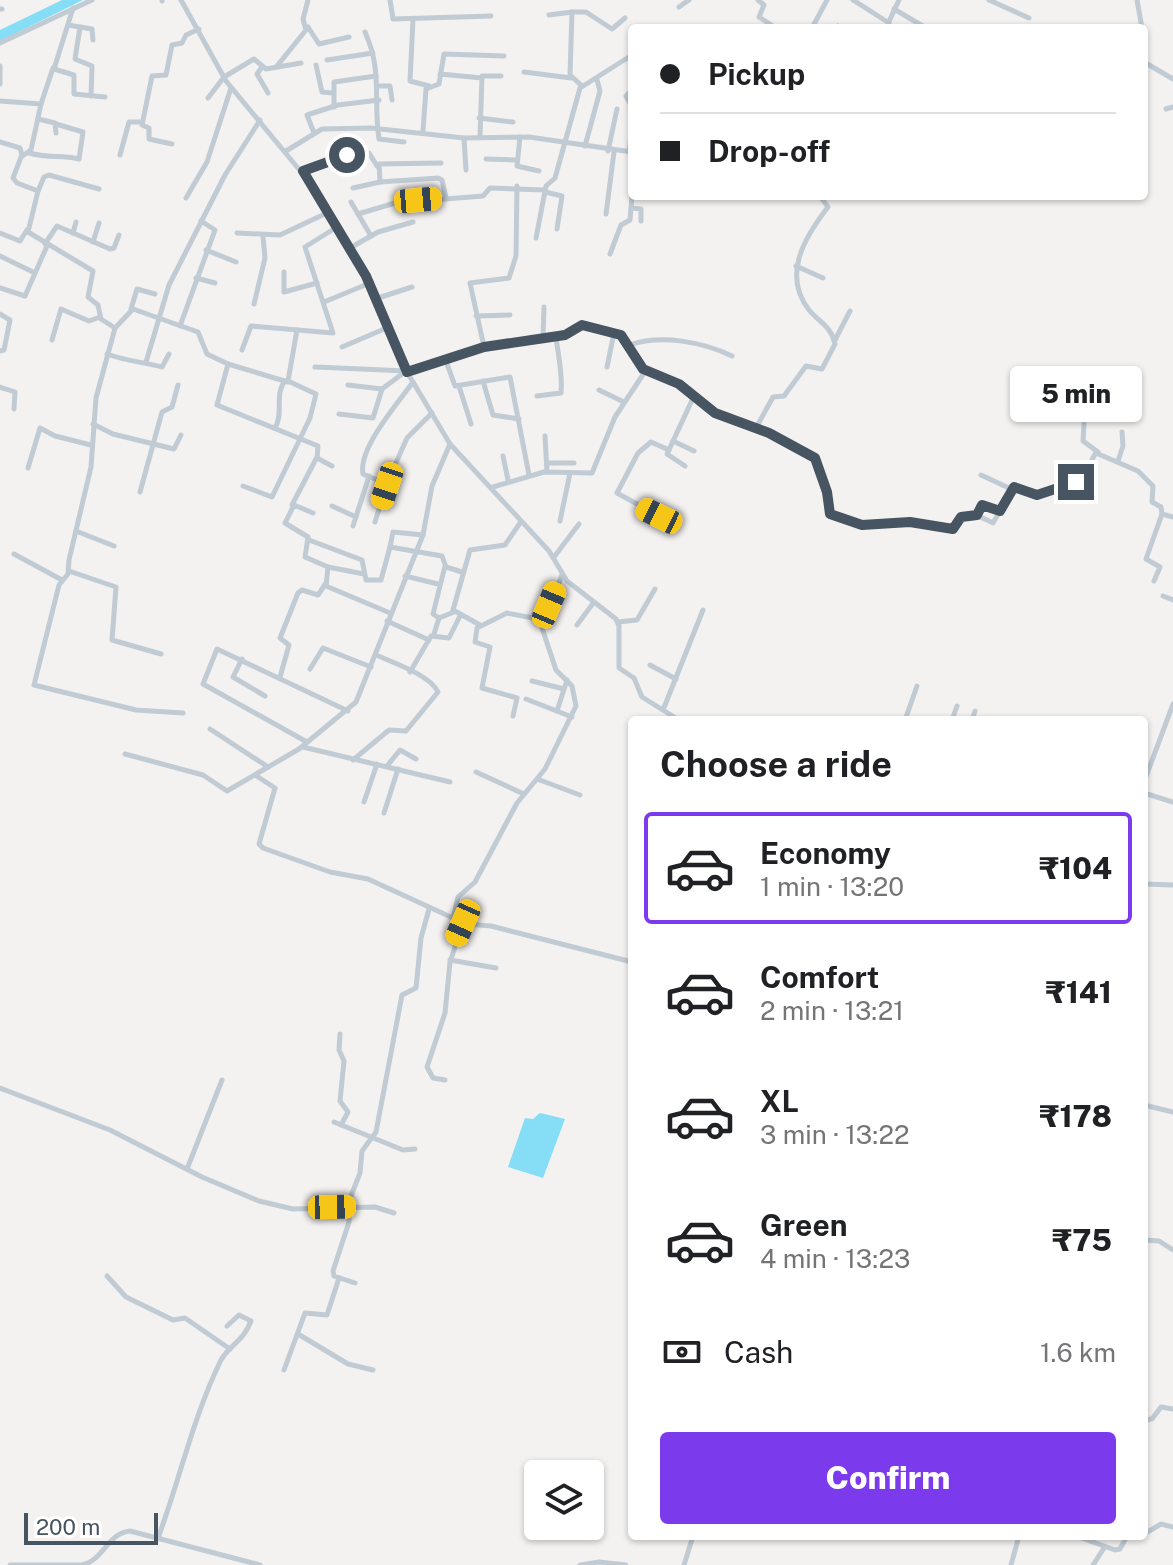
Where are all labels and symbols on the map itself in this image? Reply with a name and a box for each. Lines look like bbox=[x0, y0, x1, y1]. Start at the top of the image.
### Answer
route start bbox=[329, 137, 365, 173]
car bbox=[393, 186, 443, 214]
callout: 5 min bbox=[1010, 366, 1142, 422]
car bbox=[368, 459, 406, 513]
route end bbox=[1058, 464, 1094, 500]
car bbox=[632, 495, 686, 537]
car bbox=[529, 578, 569, 632]
car bbox=[442, 896, 484, 950]
car bbox=[308, 1195, 356, 1219]
scale bar bbox=[24, 1509, 158, 1545]

